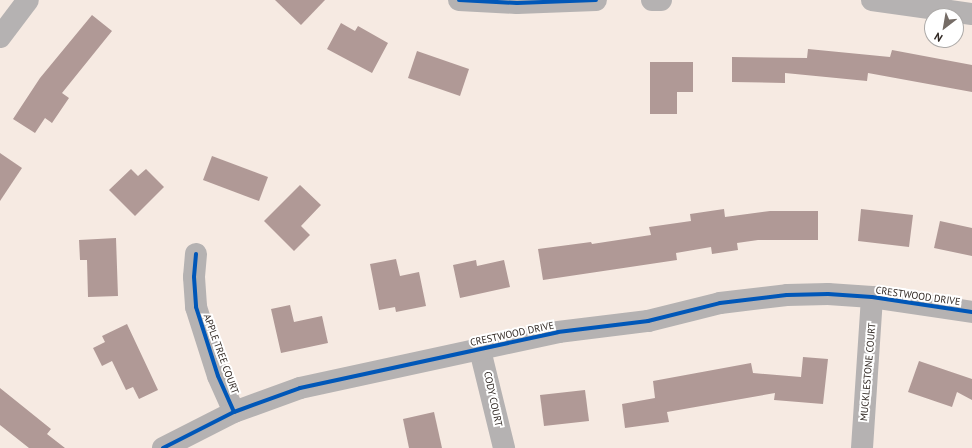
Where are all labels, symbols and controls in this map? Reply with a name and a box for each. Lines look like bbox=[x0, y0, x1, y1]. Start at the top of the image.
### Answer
north arrow bbox=[924, 8, 964, 48]
text: N bbox=[932, 30, 945, 45]
street label: CRESTWOOD DRIVE bbox=[875, 284, 961, 308]
street label: APPLE TREE COURT bbox=[201, 312, 241, 396]
street label: CRESTWOOD DRIVE bbox=[469, 319, 555, 349]
street label: MUCKLESTONE COURT bbox=[858, 322, 878, 422]
street label: CODY COURT bbox=[481, 370, 505, 428]

